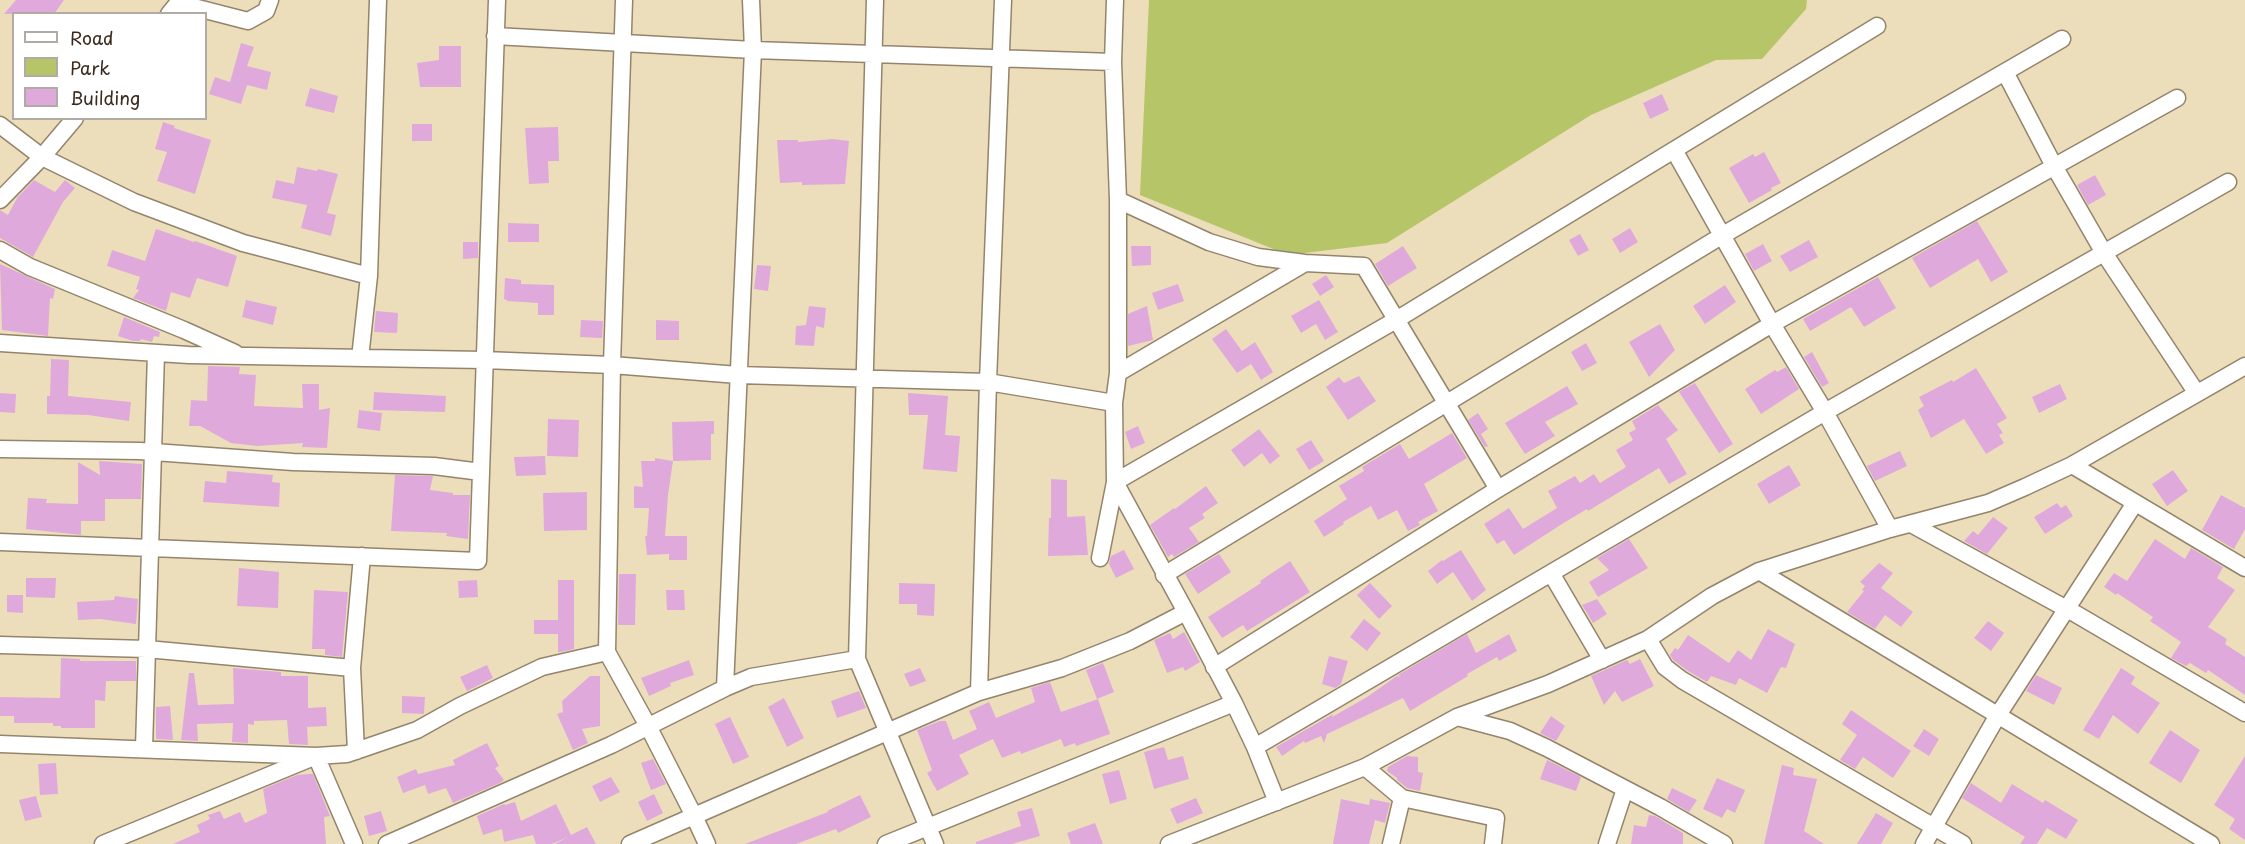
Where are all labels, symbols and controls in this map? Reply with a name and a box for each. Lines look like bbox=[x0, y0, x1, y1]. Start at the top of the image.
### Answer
legend bbox=[12, 12, 207, 120]
text: Road bbox=[70, 24, 114, 51]
text: Park bbox=[70, 54, 110, 81]
text: Building bbox=[70, 84, 140, 111]

